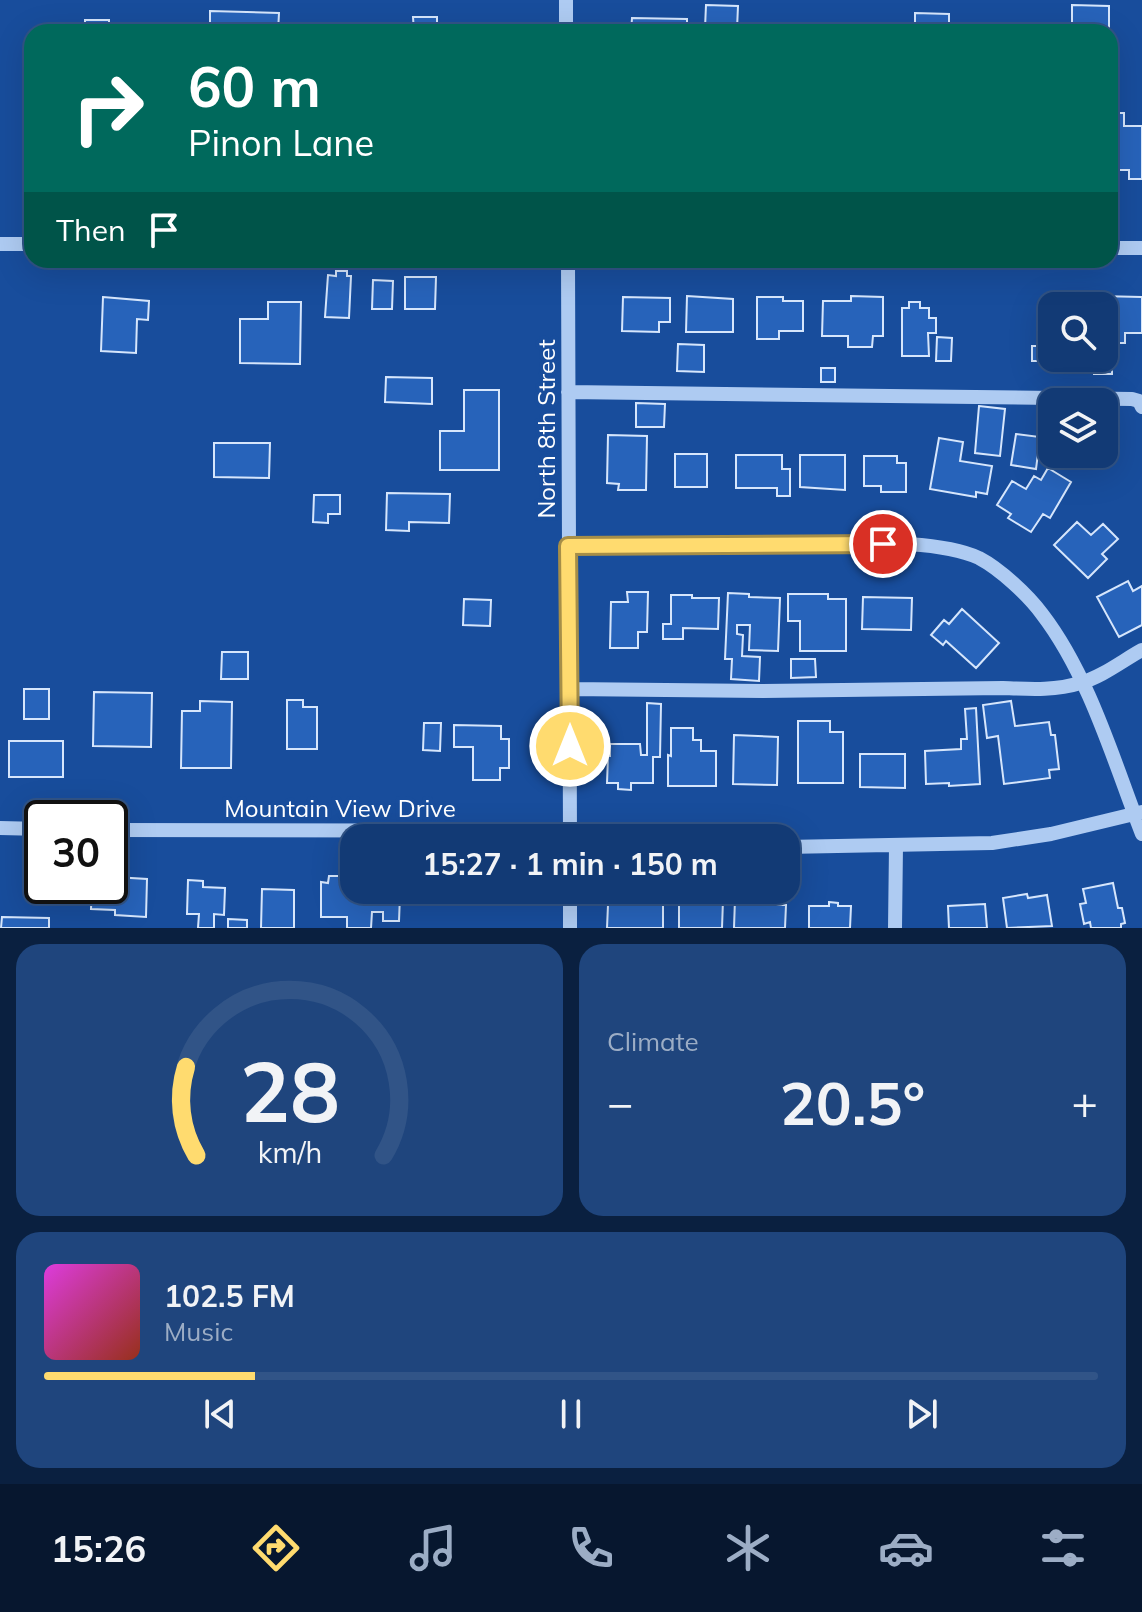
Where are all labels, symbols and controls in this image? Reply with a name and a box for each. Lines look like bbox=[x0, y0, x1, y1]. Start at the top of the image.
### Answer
text: 60 m bbox=[188, 51, 321, 121]
icon: right bbox=[56, 56, 160, 160]
text: Pinon Lane bbox=[188, 120, 374, 165]
icon: arrive bbox=[142, 208, 186, 252]
text: Then bbox=[56, 211, 126, 249]
map controls bbox=[1038, 292, 1118, 468]
button: search bbox=[1038, 292, 1118, 372]
street label: North 8th Street bbox=[531, 339, 561, 519]
button: layers bbox=[1038, 388, 1118, 468]
pin bbox=[849, 510, 917, 578]
icon: arrive bbox=[861, 522, 905, 566]
position arrow bbox=[528, 704, 612, 788]
street label: Mountain View Drive bbox=[224, 793, 456, 823]
speed limit sign: 30 bbox=[24, 800, 128, 904]
text: 15:27 · 1 min · 150 m bbox=[422, 845, 718, 883]
text: Climate bbox=[607, 1025, 699, 1058]
text: 28 bbox=[240, 1038, 339, 1143]
text: 20.5° bbox=[780, 1065, 925, 1140]
text: − bbox=[607, 1075, 633, 1130]
text: + bbox=[1072, 1075, 1098, 1130]
text: km/h bbox=[257, 1134, 322, 1170]
text: 102.5 FM bbox=[164, 1277, 295, 1315]
text: Music bbox=[164, 1315, 233, 1348]
icon: previous bbox=[198, 1392, 242, 1436]
icon: pause bbox=[549, 1392, 593, 1436]
icon: next bbox=[900, 1392, 944, 1436]
icon: directions bbox=[248, 1520, 304, 1576]
icon: music bbox=[405, 1520, 461, 1576]
icon: phone bbox=[563, 1520, 619, 1576]
icon: climate bbox=[720, 1520, 776, 1576]
icon: car bbox=[878, 1520, 934, 1576]
icon: filters bbox=[1035, 1520, 1091, 1576]
text: 15:26 bbox=[51, 1526, 146, 1571]

